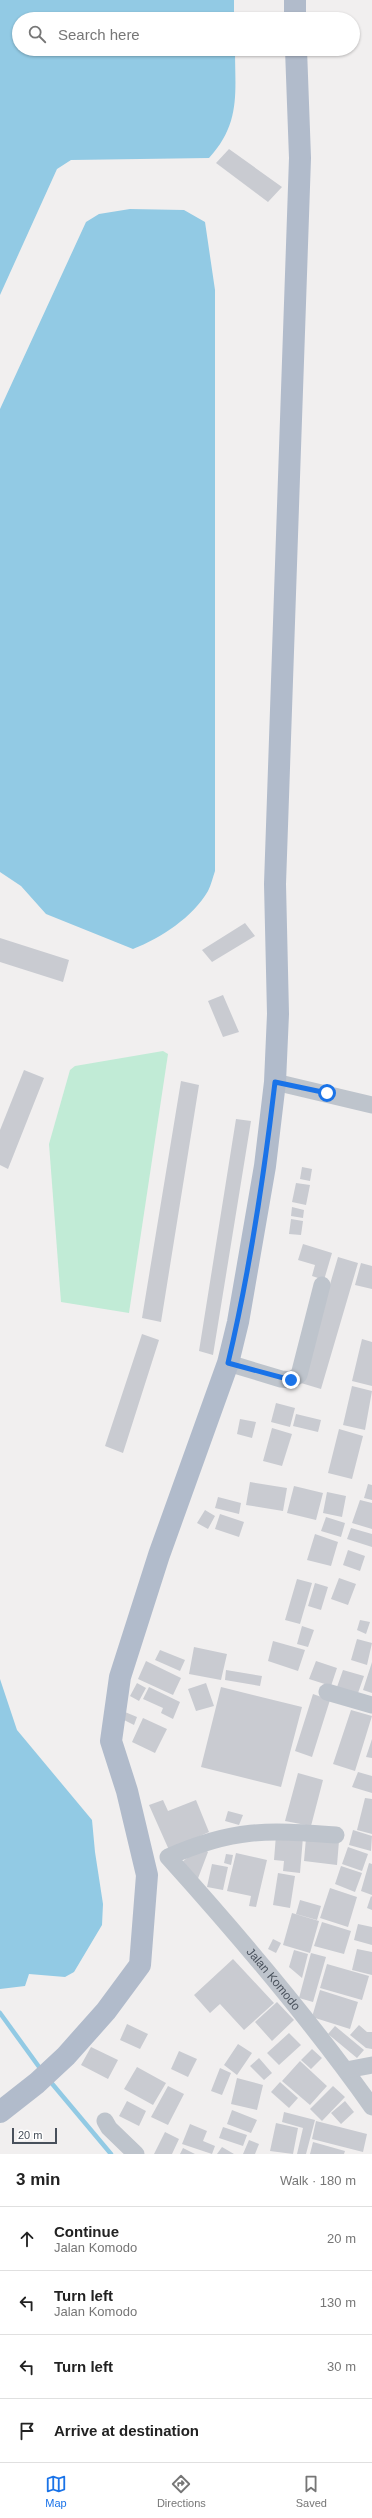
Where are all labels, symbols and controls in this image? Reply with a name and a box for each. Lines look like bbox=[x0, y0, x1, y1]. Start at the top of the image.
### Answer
search box bbox=[12, 12, 360, 56]
icon: search bbox=[26, 23, 48, 45]
text: Search here bbox=[58, 26, 140, 43]
route start bbox=[318, 1084, 336, 1102]
route end bbox=[282, 1371, 300, 1389]
street label: Jalan Komodo bbox=[244, 1945, 303, 2013]
scale bar bbox=[12, 2126, 57, 2145]
text: 20 m bbox=[18, 2129, 42, 2141]
text: 3 min bbox=[16, 2170, 60, 2189]
text: Walk · 180 m bbox=[280, 2173, 356, 2188]
text: Continue bbox=[54, 2223, 119, 2240]
icon: ahead bbox=[16, 2228, 38, 2250]
text: 20 m bbox=[327, 2231, 356, 2246]
text: Jalan Komodo bbox=[54, 2240, 137, 2255]
text: Turn left bbox=[54, 2287, 113, 2304]
icon: left bbox=[16, 2292, 38, 2314]
text: 130 m bbox=[320, 2295, 356, 2310]
text: Jalan Komodo bbox=[54, 2304, 137, 2319]
icon: left bbox=[16, 2356, 38, 2378]
text: Turn left bbox=[54, 2358, 113, 2375]
text: 30 m bbox=[327, 2359, 356, 2374]
icon: arrive bbox=[16, 2420, 38, 2442]
text: Arrive at destination bbox=[54, 2422, 199, 2439]
tab: Map bbox=[45, 2473, 67, 2509]
tab: Directions bbox=[157, 2473, 206, 2509]
tab: Saved bbox=[296, 2473, 327, 2509]

